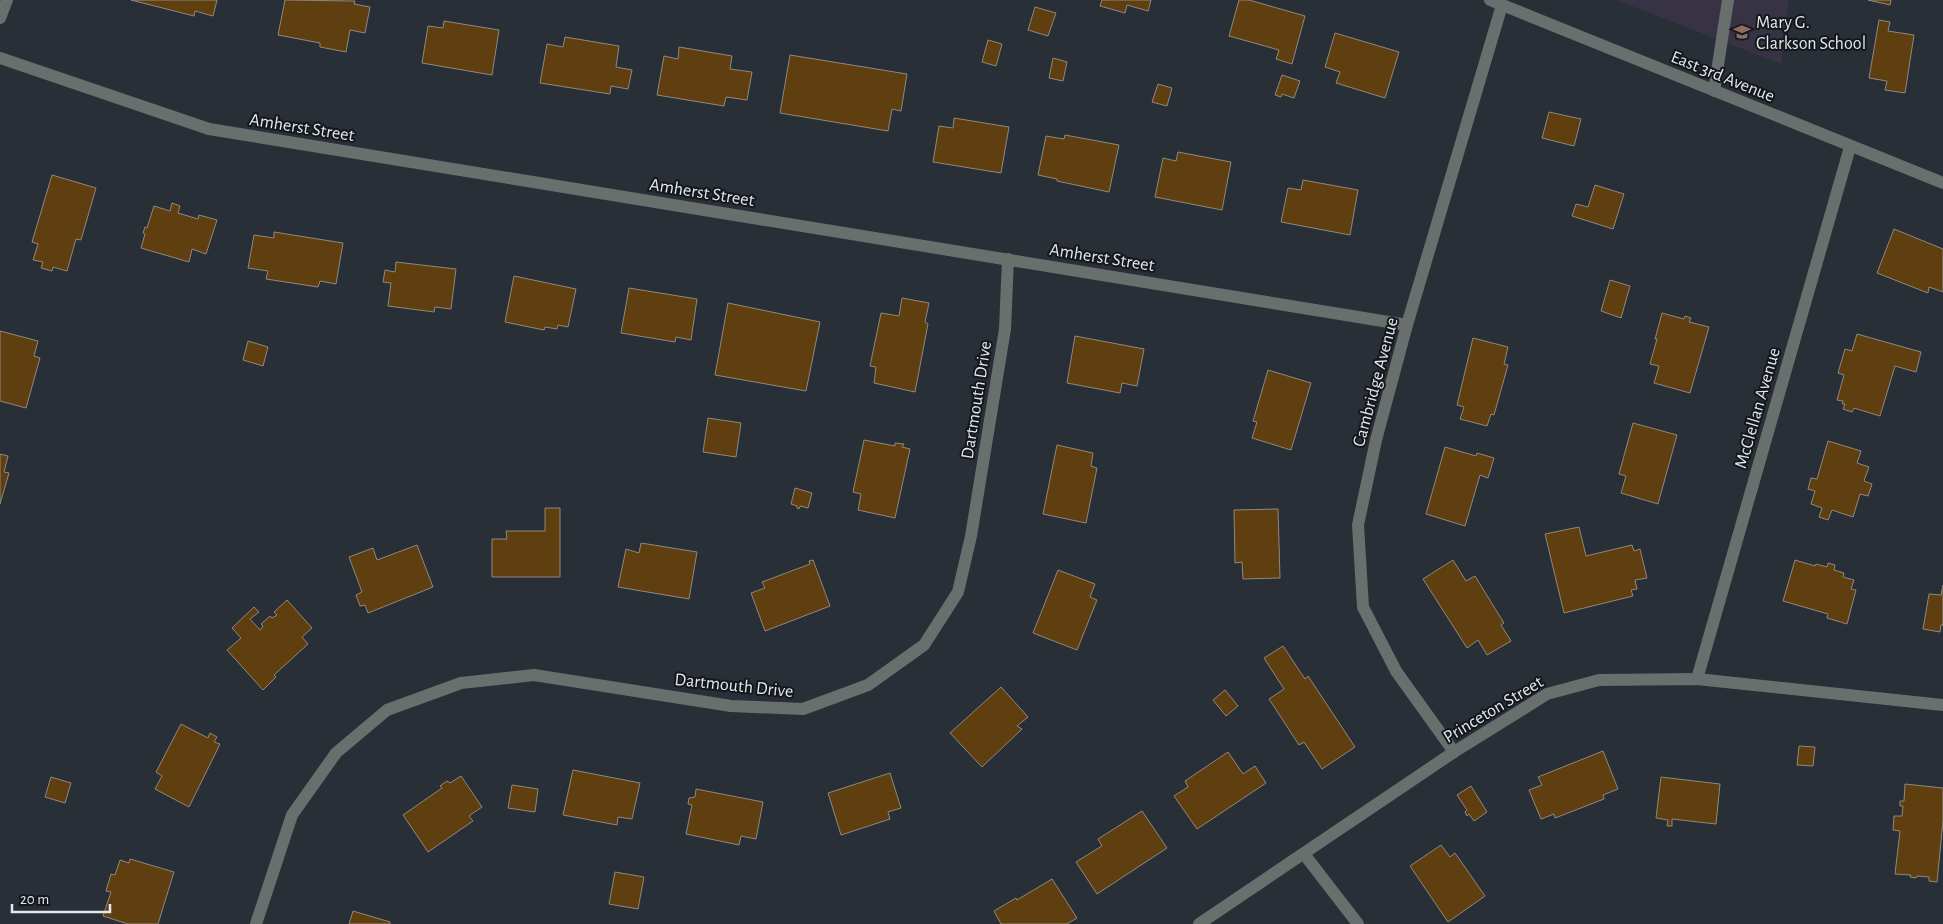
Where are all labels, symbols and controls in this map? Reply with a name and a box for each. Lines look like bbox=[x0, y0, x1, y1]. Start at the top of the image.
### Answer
place label: Mary G. Clarkson School bbox=[1756, 14, 1866, 53]
school or university icon: Mary G. Clarkson School bbox=[1732, 22, 1752, 42]
street label: East 3rd Avenue bbox=[1668, 48, 1777, 106]
street label: Amherst Street bbox=[248, 111, 356, 145]
street label: Amherst Street bbox=[648, 176, 756, 210]
street label: Amherst Street bbox=[1048, 241, 1156, 275]
street label: Cambridge Avenue bbox=[1350, 316, 1402, 449]
street label: Dartmouth Drive bbox=[959, 340, 995, 460]
street label: McClellan Avenue bbox=[1732, 346, 1784, 471]
street label: Dartmouth Drive bbox=[674, 671, 794, 701]
street label: Princeton Street bbox=[1441, 673, 1547, 747]
scale bar bbox=[12, 882, 110, 914]
text: 20 m bbox=[20, 892, 49, 907]

